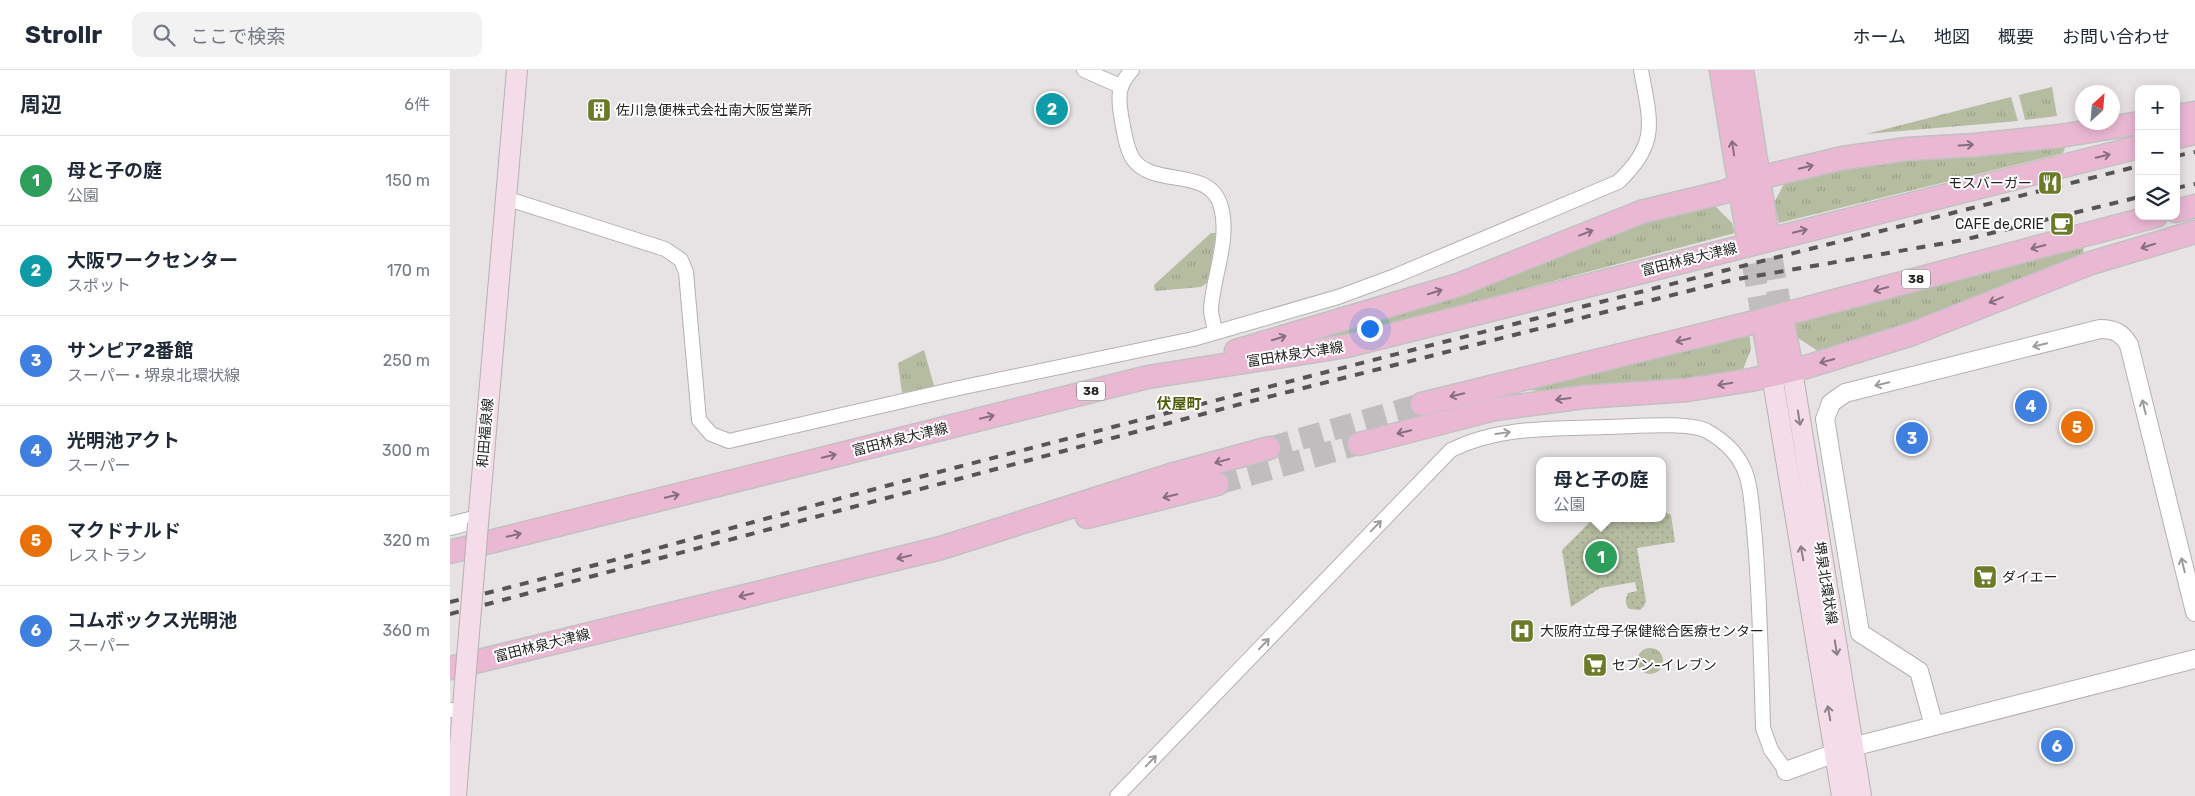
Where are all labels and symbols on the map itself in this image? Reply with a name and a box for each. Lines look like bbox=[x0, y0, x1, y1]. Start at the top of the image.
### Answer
north arrow bbox=[2075, 85, 2120, 130]
pin: 2 bbox=[1036, 90, 1068, 128]
building icon: 佐川急便株式会社南大阪営業所 bbox=[586, 97, 612, 123]
place label: 佐川急便株式会社南大阪営業所 bbox=[616, 102, 812, 119]
one-way arrow bbox=[1728, 141, 1738, 157]
one-way arrow bbox=[1958, 141, 1974, 150]
one-way arrow bbox=[2095, 151, 2111, 160]
one-way arrow bbox=[1797, 162, 1813, 171]
restaurant icon: モスバーガー bbox=[2037, 170, 2063, 196]
place label: モスバーガー bbox=[1948, 175, 2032, 192]
cafe icon: CAFE de CRIE bbox=[2049, 211, 2075, 237]
place label: CAFE de CRIE bbox=[1955, 216, 2044, 233]
one-way arrow bbox=[1792, 226, 1808, 235]
one-way arrow bbox=[1578, 228, 1593, 238]
street label: 富田林泉大津線 bbox=[1640, 239, 1739, 280]
one-way arrow bbox=[2141, 242, 2157, 252]
one-way arrow bbox=[2030, 243, 2046, 252]
road number: 38 bbox=[1902, 270, 1930, 288]
one-way arrow bbox=[1873, 284, 1889, 294]
one-way arrow bbox=[1426, 286, 1442, 296]
one-way arrow bbox=[1989, 296, 2004, 305]
your location bbox=[1357, 316, 1383, 342]
one-way arrow bbox=[1271, 333, 1287, 343]
one-way arrow bbox=[1675, 336, 1691, 345]
street label: 富田林泉大津線 bbox=[1245, 338, 1345, 371]
one-way arrow bbox=[2032, 340, 2048, 350]
one-way arrow bbox=[1820, 356, 1836, 366]
one-way arrow bbox=[1717, 380, 1733, 390]
one-way arrow bbox=[1874, 380, 1890, 389]
road number: 38 bbox=[1077, 382, 1105, 401]
pin: 4 bbox=[2015, 387, 2047, 425]
one-way arrow bbox=[1450, 391, 1466, 400]
one-way arrow bbox=[1555, 394, 1571, 404]
district label: 伏屋町 bbox=[1156, 395, 1202, 413]
street label: 和田福泉線 bbox=[474, 397, 497, 469]
one-way arrow bbox=[2139, 400, 2148, 416]
pin: 5 bbox=[2061, 408, 2093, 446]
one-way arrow bbox=[1795, 410, 1805, 426]
one-way arrow bbox=[979, 412, 995, 421]
street label: 富田林泉大津線 bbox=[851, 419, 950, 460]
pin: 3 bbox=[1896, 419, 1928, 457]
one-way arrow bbox=[1495, 427, 1511, 437]
one-way arrow bbox=[1397, 428, 1413, 438]
one-way arrow bbox=[821, 451, 837, 460]
one-way arrow bbox=[1215, 457, 1231, 466]
one-way arrow bbox=[663, 491, 679, 500]
one-way arrow bbox=[1162, 492, 1178, 501]
one-way arrow bbox=[1370, 520, 1382, 532]
one-way arrow bbox=[506, 530, 522, 540]
pin: 1 bbox=[1585, 538, 1617, 576]
street label: 堺泉北環状線 bbox=[1811, 540, 1840, 626]
one-way arrow bbox=[1797, 545, 1807, 561]
one-way arrow bbox=[897, 553, 913, 562]
one-way arrow bbox=[2178, 557, 2187, 573]
supermarket icon: ダイエー bbox=[1972, 564, 1998, 590]
place label: ダイエー bbox=[2002, 569, 2058, 586]
one-way arrow bbox=[739, 591, 755, 601]
hospital icon: 大阪府立母子保健総合医療センター bbox=[1509, 618, 1535, 644]
place label: 大阪府立母子保健総合医療センター bbox=[1540, 623, 1764, 640]
street label: 富田林泉大津線 bbox=[493, 625, 592, 666]
one-way arrow bbox=[1258, 637, 1270, 650]
one-way arrow bbox=[1832, 639, 1842, 655]
supermarket icon: セブン-イレブン bbox=[1582, 652, 1608, 678]
place label: セブン-イレブン bbox=[1612, 657, 1717, 674]
one-way arrow bbox=[1823, 706, 1833, 722]
pin: 6 bbox=[2041, 727, 2073, 765]
one-way arrow bbox=[1145, 755, 1157, 767]

